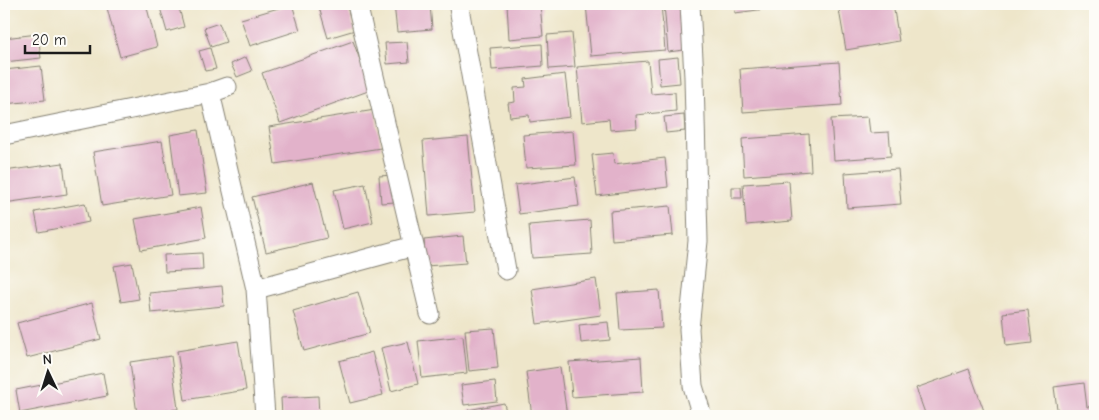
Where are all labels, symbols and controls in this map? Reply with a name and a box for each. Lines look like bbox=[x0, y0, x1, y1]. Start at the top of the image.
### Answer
scale bar bbox=[25, 22, 90, 54]
text: 20 m bbox=[32, 31, 66, 49]
north arrow bbox=[22, 348, 72, 398]
text: N bbox=[42, 351, 52, 368]

